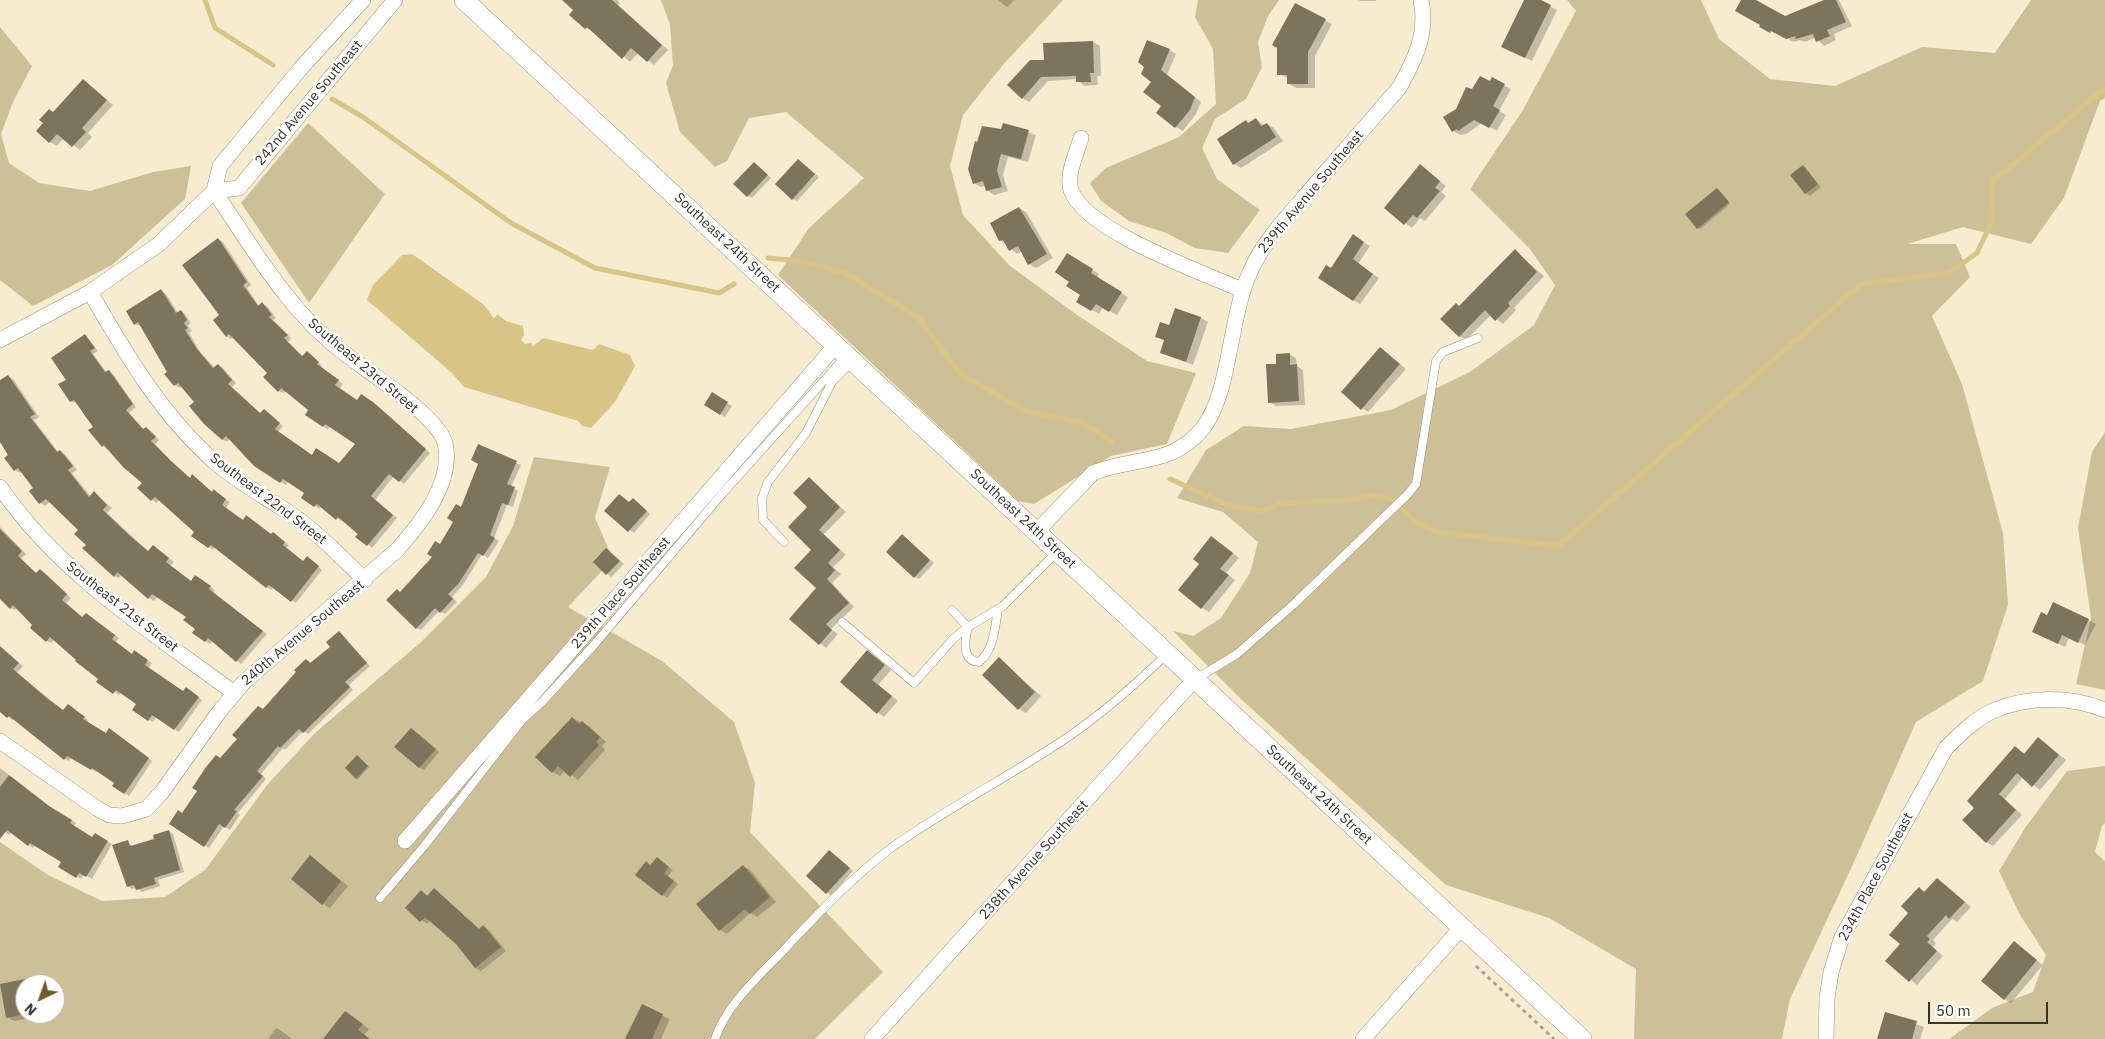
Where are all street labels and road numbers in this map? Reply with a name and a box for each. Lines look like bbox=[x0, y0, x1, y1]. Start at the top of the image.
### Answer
street label: 242nd Avenue Southeast bbox=[252, 37, 366, 169]
street label: 239th Avenue Southeast bbox=[1255, 127, 1367, 257]
street label: Southeast 24th Street bbox=[671, 190, 783, 296]
street label: Southeast 23rd Street bbox=[305, 315, 421, 417]
street label: Southeast 22nd Street bbox=[206, 450, 330, 548]
street label: Southeast 24th Street bbox=[967, 466, 1079, 572]
street label: 239th Place Southeast bbox=[568, 534, 674, 652]
street label: Southeast 21st Street bbox=[63, 558, 181, 656]
street label: 240th Avenue Southeast bbox=[238, 577, 368, 689]
street label: Southeast 24th Street bbox=[1263, 742, 1375, 848]
street label: 238th Avenue Southeast bbox=[976, 797, 1092, 923]
street label: 234th Place Southeast bbox=[1835, 810, 1917, 944]

